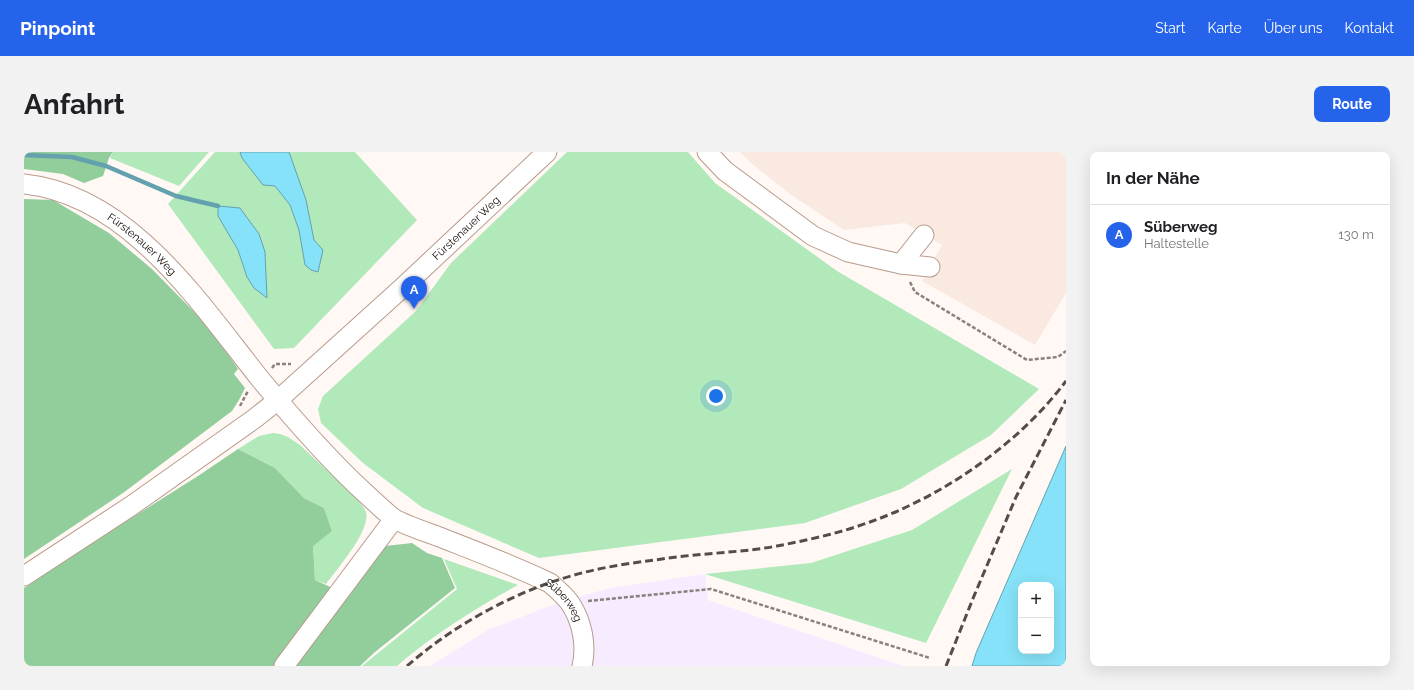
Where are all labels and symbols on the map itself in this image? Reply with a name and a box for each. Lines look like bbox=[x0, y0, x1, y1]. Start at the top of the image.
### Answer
street label: Fürstenauer Weg bbox=[430, 194, 503, 263]
street label: Fürstenauer Weg bbox=[105, 211, 179, 278]
pin: A bbox=[401, 276, 427, 309]
your location bbox=[706, 386, 726, 406]
street label: Süberweg bbox=[544, 576, 585, 624]

